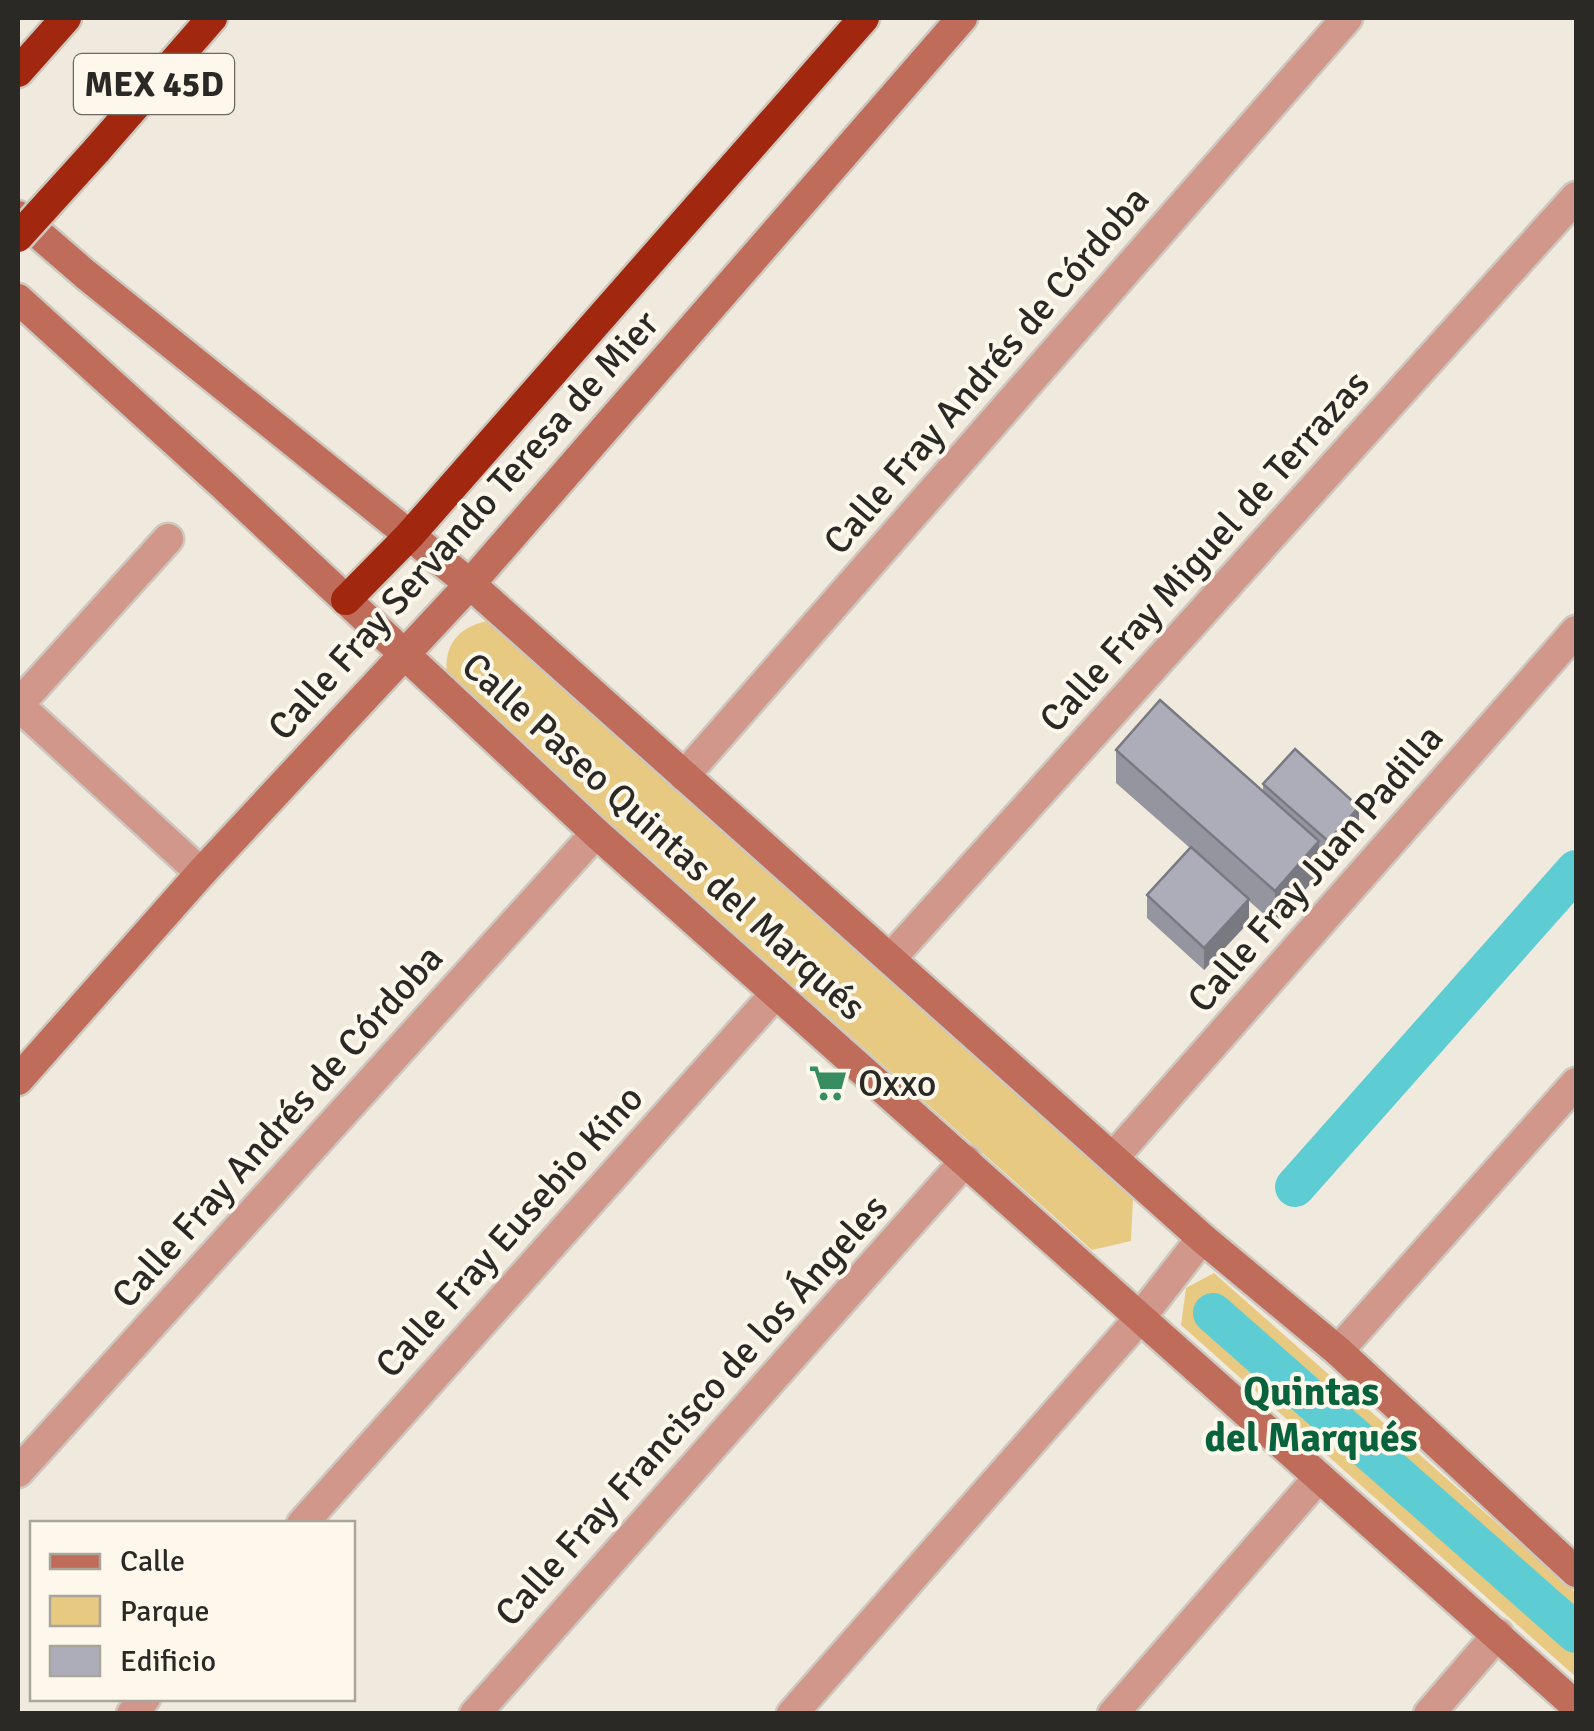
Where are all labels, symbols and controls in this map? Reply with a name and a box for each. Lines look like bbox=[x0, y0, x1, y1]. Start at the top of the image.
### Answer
road number: MEX 45D bbox=[74, 54, 234, 114]
street label: Calle Fray Andrés de Córdoba bbox=[814, 177, 1159, 564]
street label: Calle Fray Servando Teresa de Mier bbox=[258, 301, 669, 750]
street label: Calle Fray Miguel de Terrazas bbox=[1029, 361, 1379, 742]
street label: Calle Paseo Quintas del Marqués bbox=[452, 642, 875, 1030]
street label: Calle Fray Juan Padilla bbox=[1178, 715, 1453, 1022]
street label: Calle Fray Andrés de Córdoba bbox=[102, 935, 453, 1318]
place label: Oxxo bbox=[858, 1060, 937, 1107]
supermarket icon: Oxxo bbox=[807, 1062, 849, 1104]
street label: Calle Fray Eusebio Kino bbox=[366, 1075, 653, 1387]
street label: Calle Fray Francisco de los Ángeles bbox=[485, 1185, 898, 1636]
district label: Quintas del Marqués bbox=[1205, 1367, 1417, 1463]
legend bbox=[30, 1521, 355, 1701]
text: Calle bbox=[120, 1543, 185, 1580]
text: Parque bbox=[120, 1593, 210, 1630]
text: Edificio bbox=[120, 1643, 216, 1680]

